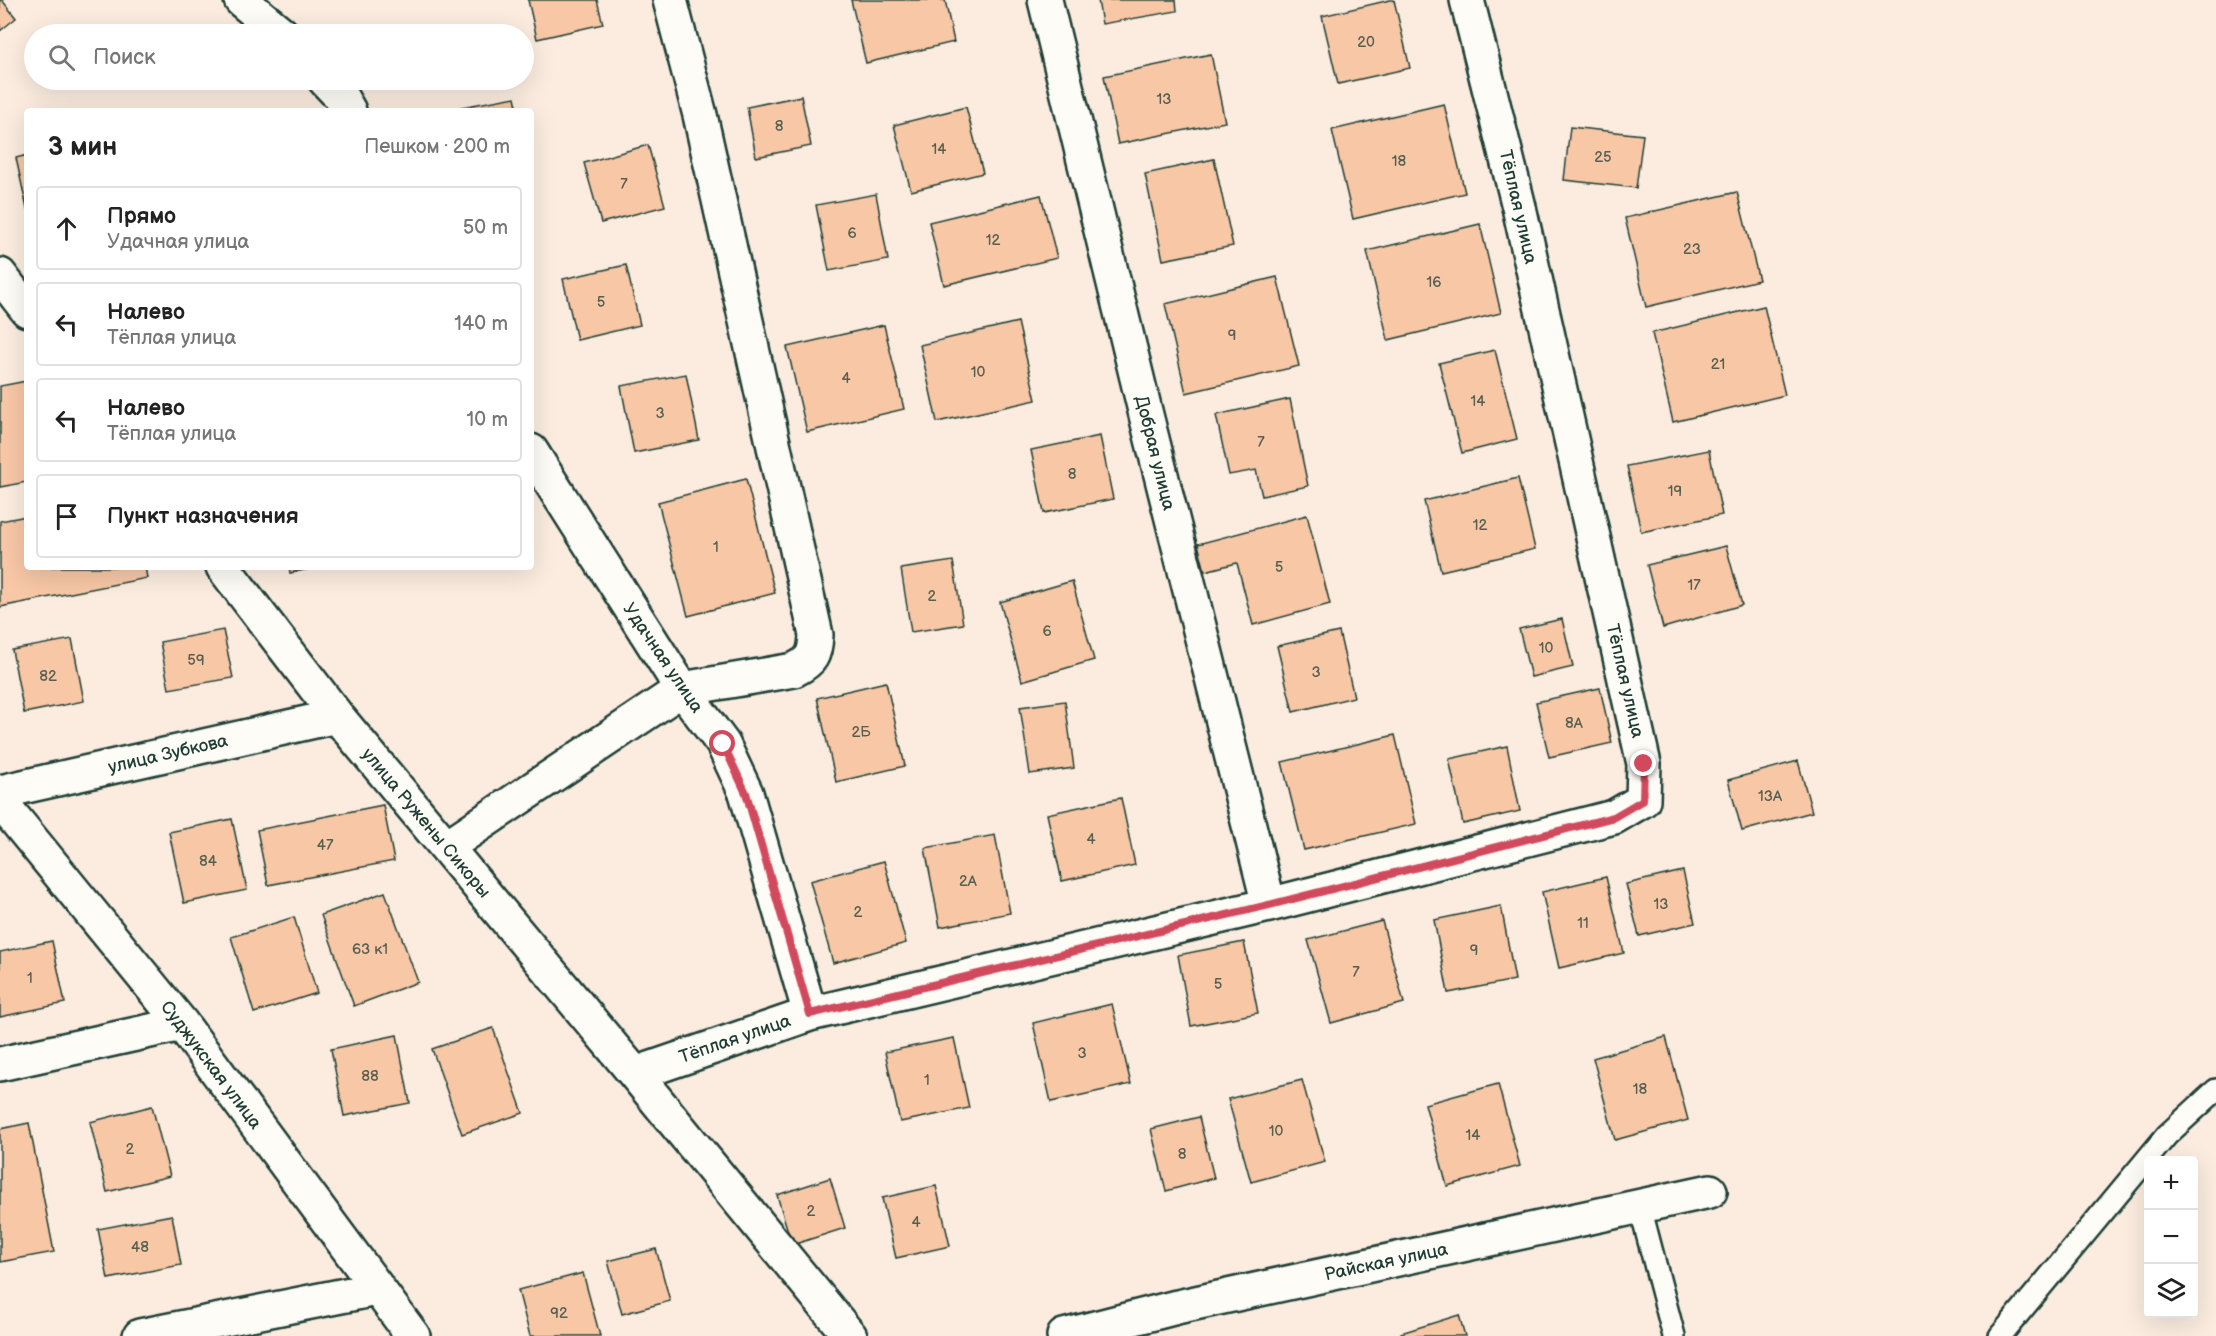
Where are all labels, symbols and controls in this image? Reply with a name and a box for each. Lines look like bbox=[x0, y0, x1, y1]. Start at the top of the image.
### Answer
search box bbox=[24, 24, 534, 90]
house number: 20 bbox=[1357, 33, 1375, 52]
icon: search bbox=[45, 41, 78, 74]
text: Поиск bbox=[93, 44, 156, 71]
house number: 13 bbox=[1156, 90, 1172, 109]
house number: 8 bbox=[775, 117, 784, 136]
text: 3 мин bbox=[48, 132, 117, 163]
text: Пешком · 200 m bbox=[364, 135, 510, 159]
house number: 14 bbox=[932, 140, 946, 159]
street label: Тёплая улица bbox=[1495, 148, 1541, 266]
house number: 25 bbox=[1594, 148, 1612, 167]
house number: 18 bbox=[1392, 152, 1407, 171]
house number: 7 bbox=[620, 175, 628, 194]
text: Прямо bbox=[107, 203, 176, 230]
icon: ahead bbox=[50, 212, 83, 245]
text: 50 m bbox=[463, 216, 508, 240]
house number: 6 bbox=[847, 224, 857, 243]
text: Удачная улица bbox=[107, 230, 249, 254]
house number: 12 bbox=[986, 231, 1000, 250]
house number: 23 bbox=[1683, 240, 1701, 259]
house number: 16 bbox=[1427, 273, 1441, 292]
house number: 5 bbox=[597, 293, 605, 312]
text: Налево bbox=[107, 299, 185, 326]
icon: left bbox=[50, 308, 83, 341]
text: 140 m bbox=[454, 312, 508, 336]
text: Тёплая улица bbox=[107, 326, 236, 350]
house number: 9 bbox=[1228, 326, 1236, 345]
house number: 21 bbox=[1711, 355, 1725, 374]
house number: 10 bbox=[971, 363, 985, 382]
house number: 4 bbox=[841, 369, 851, 388]
house number: 14 bbox=[1471, 392, 1485, 411]
street label: Добрая улица bbox=[1131, 393, 1179, 513]
text: Налево bbox=[107, 395, 185, 422]
icon: left bbox=[50, 404, 83, 437]
house number: 3 bbox=[655, 404, 665, 423]
text: 10 m bbox=[467, 408, 508, 432]
text: Тёплая улица bbox=[107, 422, 236, 446]
house number: 7 bbox=[1257, 433, 1265, 452]
house number: 8 bbox=[1068, 465, 1077, 484]
house number: 19 bbox=[1668, 482, 1682, 501]
icon: arrive bbox=[50, 500, 83, 533]
text: Пункт назначения bbox=[107, 503, 299, 530]
house number: 12 bbox=[1473, 516, 1487, 535]
house number: 1 bbox=[713, 538, 719, 557]
house number: 5 bbox=[1275, 558, 1283, 577]
house number: 17 bbox=[1687, 576, 1701, 595]
house number: 2 bbox=[928, 587, 937, 606]
street label: Удачная улица bbox=[618, 599, 708, 717]
house number: 6 bbox=[1042, 622, 1052, 641]
street label: Тёплая улица bbox=[1602, 622, 1648, 740]
house number: 10 bbox=[1539, 639, 1553, 658]
house number: 59 bbox=[187, 651, 205, 670]
house number: 3 bbox=[1311, 663, 1321, 682]
house number: 82 bbox=[39, 667, 57, 686]
house number: 8А bbox=[1565, 714, 1584, 733]
house number: 2Б bbox=[851, 723, 871, 742]
street label: улица Зубкова bbox=[106, 730, 230, 778]
route start bbox=[709, 730, 735, 756]
street label: улица Ружены Сикоры bbox=[357, 744, 495, 902]
route end bbox=[1630, 750, 1656, 776]
house number: 13А bbox=[1758, 787, 1783, 806]
house number: 4 bbox=[1086, 830, 1096, 849]
house number: 47 bbox=[317, 836, 334, 855]
house number: 84 bbox=[199, 852, 217, 871]
house number: 2А bbox=[959, 872, 978, 891]
house number: 13 bbox=[1653, 895, 1669, 914]
house number: 2 bbox=[854, 903, 863, 922]
house number: 11 bbox=[1577, 914, 1589, 933]
house number: 63 к1 bbox=[352, 940, 388, 959]
house number: 9 bbox=[1470, 941, 1478, 960]
house number: 7 bbox=[1352, 963, 1360, 982]
house number: 1 bbox=[27, 969, 33, 988]
house number: 5 bbox=[1214, 975, 1222, 994]
street label: Суджукская улица bbox=[156, 997, 266, 1133]
street label: Тёплая улица bbox=[677, 1010, 794, 1068]
house number: 3 bbox=[1077, 1044, 1087, 1063]
house number: 88 bbox=[361, 1067, 379, 1086]
house number: 1 bbox=[924, 1071, 930, 1090]
house number: 18 bbox=[1633, 1080, 1648, 1099]
house number: 10 bbox=[1269, 1122, 1283, 1141]
house number: 14 bbox=[1466, 1126, 1480, 1145]
house number: 2 bbox=[126, 1140, 135, 1159]
house number: 8 bbox=[1178, 1145, 1187, 1164]
map controls bbox=[2144, 1156, 2198, 1318]
button: + bbox=[2144, 1156, 2198, 1210]
house number: 2 bbox=[807, 1202, 816, 1221]
button: − bbox=[2144, 1210, 2198, 1264]
house number: 4 bbox=[911, 1213, 921, 1232]
house number: 48 bbox=[131, 1238, 149, 1257]
street label: Райская улица bbox=[1322, 1239, 1450, 1285]
button: layers bbox=[2144, 1264, 2198, 1318]
house number: 92 bbox=[550, 1304, 568, 1323]

